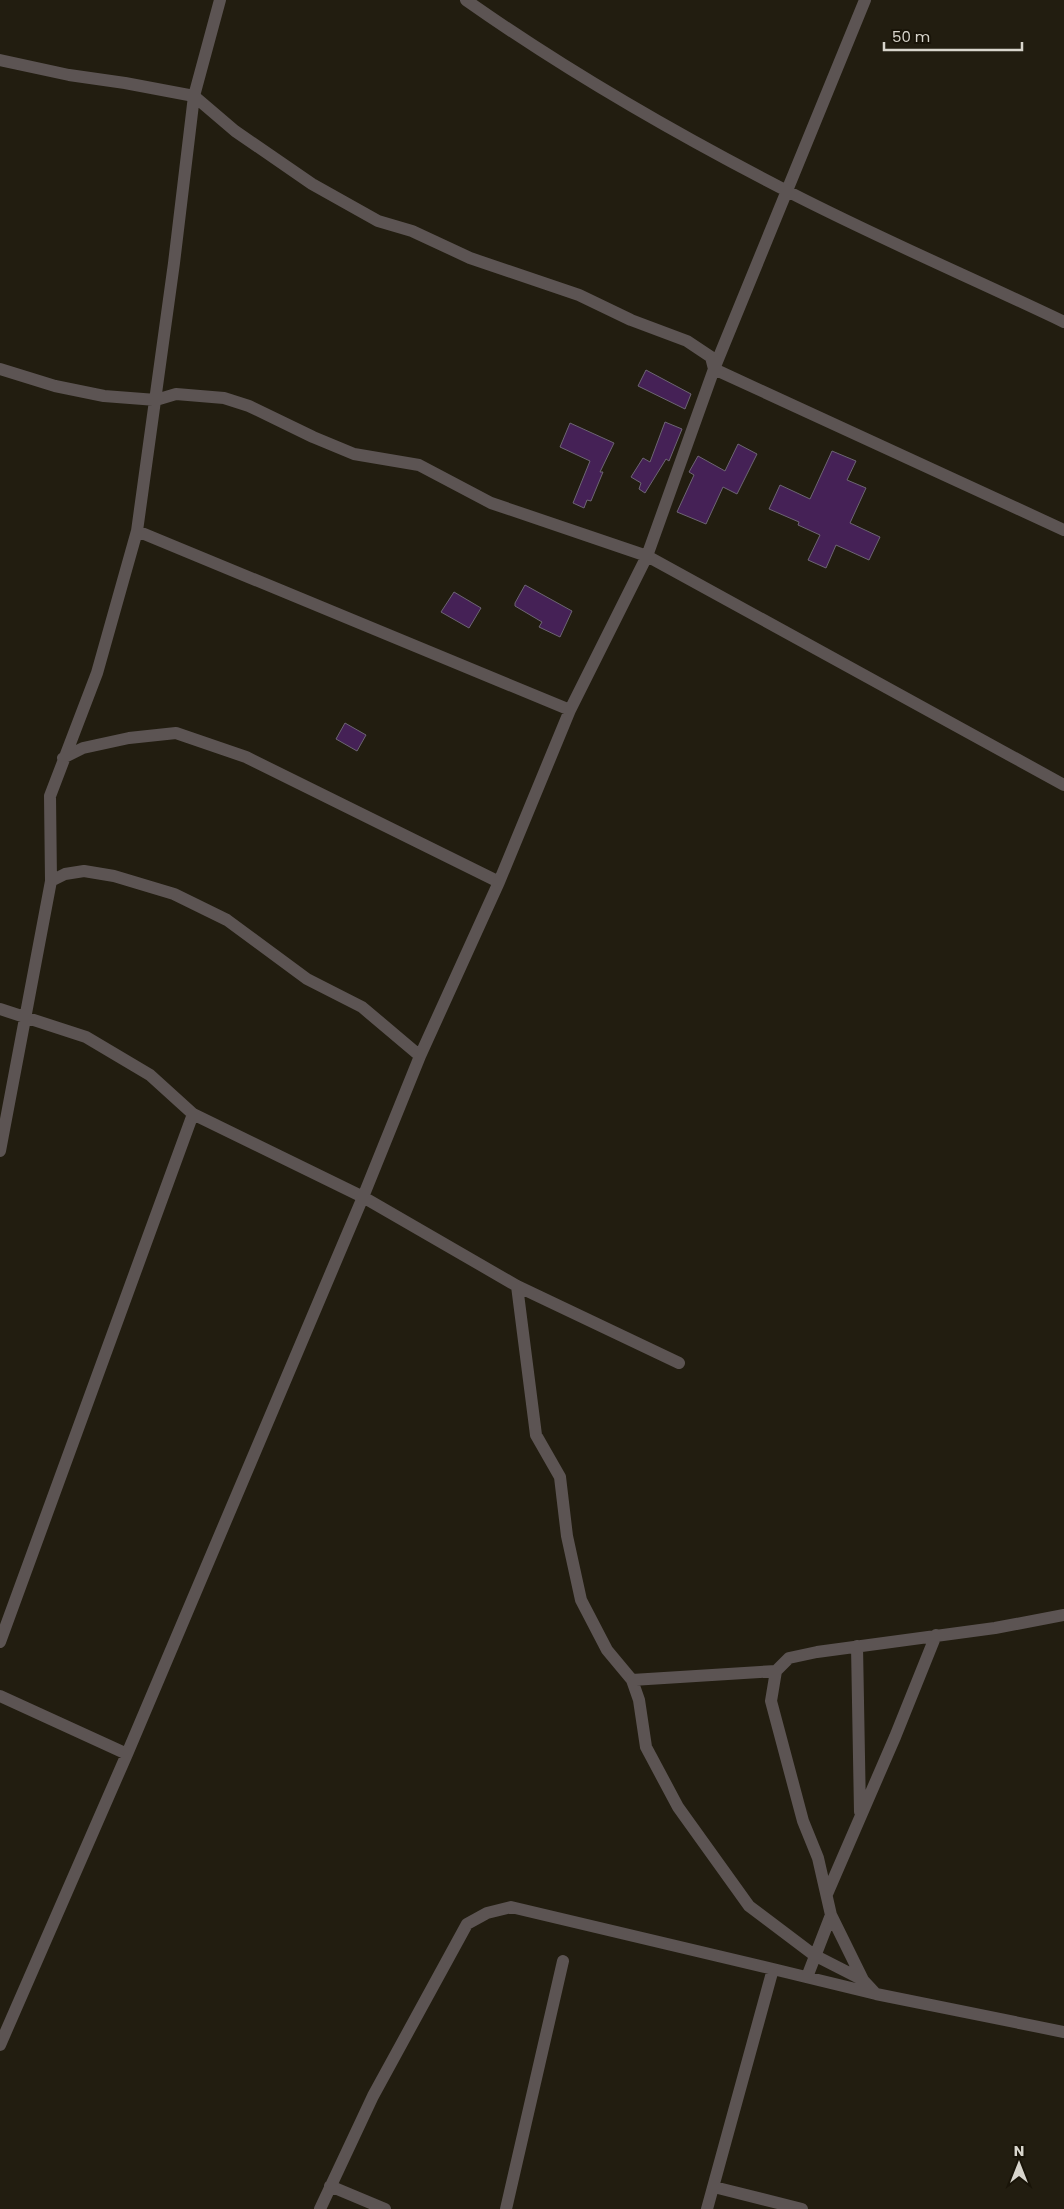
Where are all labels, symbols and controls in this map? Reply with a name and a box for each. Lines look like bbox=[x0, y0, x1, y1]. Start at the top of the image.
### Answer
scale bar bbox=[884, 20, 1022, 52]
text: 50 m bbox=[892, 26, 930, 47]
north arrow bbox=[994, 2139, 1044, 2189]
text: N bbox=[1014, 2141, 1024, 2161]

